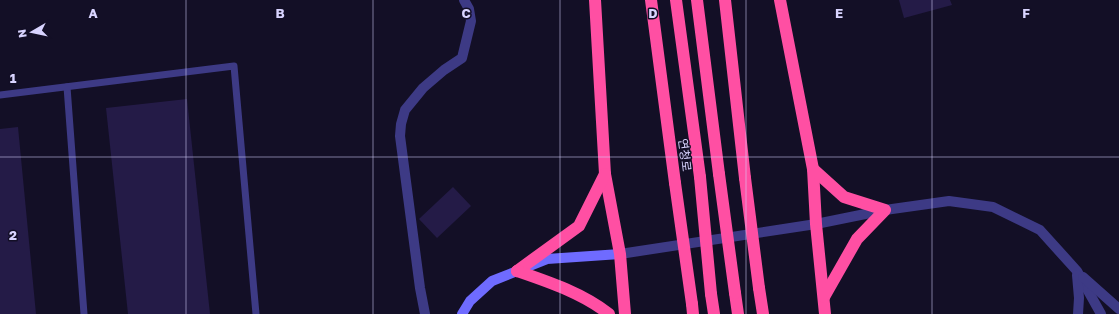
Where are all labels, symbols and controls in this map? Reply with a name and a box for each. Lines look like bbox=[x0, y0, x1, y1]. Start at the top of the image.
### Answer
text: A bbox=[88, 5, 98, 21]
text: B bbox=[275, 5, 285, 21]
text: C bbox=[461, 5, 471, 21]
text: D bbox=[648, 5, 658, 21]
text: E bbox=[835, 5, 843, 21]
text: F bbox=[1022, 5, 1030, 21]
north arrow bbox=[12, 12, 52, 52]
text: N bbox=[15, 28, 29, 39]
text: 1 bbox=[10, 70, 17, 86]
street label: 연청로 bbox=[676, 138, 694, 172]
text: 2 bbox=[9, 227, 17, 243]

